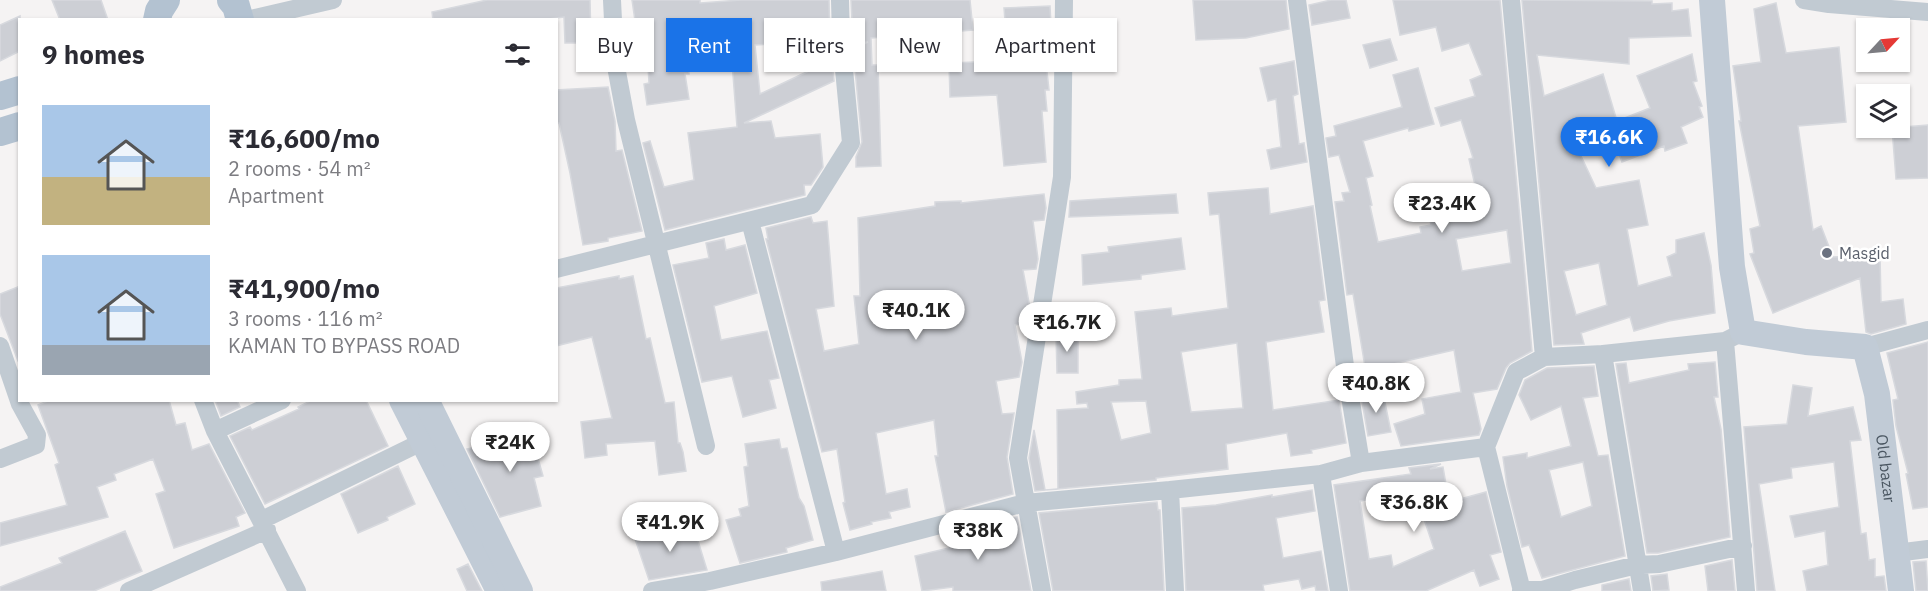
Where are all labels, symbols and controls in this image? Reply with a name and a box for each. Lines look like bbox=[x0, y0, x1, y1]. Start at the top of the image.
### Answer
chip: Buy bbox=[576, 18, 654, 72]
chip: Rent bbox=[666, 18, 752, 72]
chip: Filters bbox=[764, 18, 865, 72]
chip: New bbox=[877, 18, 962, 72]
chip: Apartment bbox=[974, 18, 1117, 72]
north arrow bbox=[1856, 18, 1910, 72]
map controls bbox=[1856, 18, 1910, 138]
text: 9 homes bbox=[42, 37, 145, 71]
icon: filters bbox=[501, 38, 534, 71]
button: layers bbox=[1856, 84, 1910, 138]
pin: ₹16.6K bbox=[1560, 117, 1658, 168]
text: ₹16,600/mo bbox=[228, 121, 380, 155]
text: ₹16.6K bbox=[1575, 123, 1643, 150]
icon: home bbox=[90, 129, 162, 201]
text: 2 rooms · 54 m² bbox=[228, 155, 371, 182]
text: Apartment bbox=[228, 182, 324, 209]
pin: ₹23.4K bbox=[1393, 183, 1491, 234]
text: ₹23.4K bbox=[1408, 189, 1476, 216]
place label: Masgid bbox=[1839, 243, 1890, 263]
marker: Masgid bbox=[1820, 246, 1834, 260]
text: ₹41,900/mo bbox=[228, 271, 380, 305]
icon: home bbox=[90, 279, 162, 351]
pin: ₹40.1K bbox=[867, 290, 965, 341]
text: ₹40.1K bbox=[882, 296, 950, 323]
pin: ₹16.7K bbox=[1018, 302, 1116, 353]
text: 3 rooms · 116 m² bbox=[228, 305, 383, 332]
text: ₹16.7K bbox=[1033, 308, 1101, 335]
text: KAMAN TO BYPASS ROAD bbox=[228, 332, 460, 359]
pin: ₹40.8K bbox=[1327, 363, 1425, 414]
text: ₹40.8K bbox=[1342, 369, 1410, 396]
pin: ₹24K bbox=[474, 422, 546, 473]
text: ₹24K bbox=[485, 428, 535, 455]
street label: Old bazar bbox=[1872, 433, 1900, 504]
pin: ₹36.8K bbox=[1365, 482, 1463, 533]
text: ₹36.8K bbox=[1380, 488, 1448, 515]
pin: ₹41.9K bbox=[621, 502, 719, 553]
text: ₹41.9K bbox=[636, 508, 704, 535]
pin: ₹38K bbox=[942, 510, 1014, 561]
text: ₹38K bbox=[953, 516, 1003, 543]

